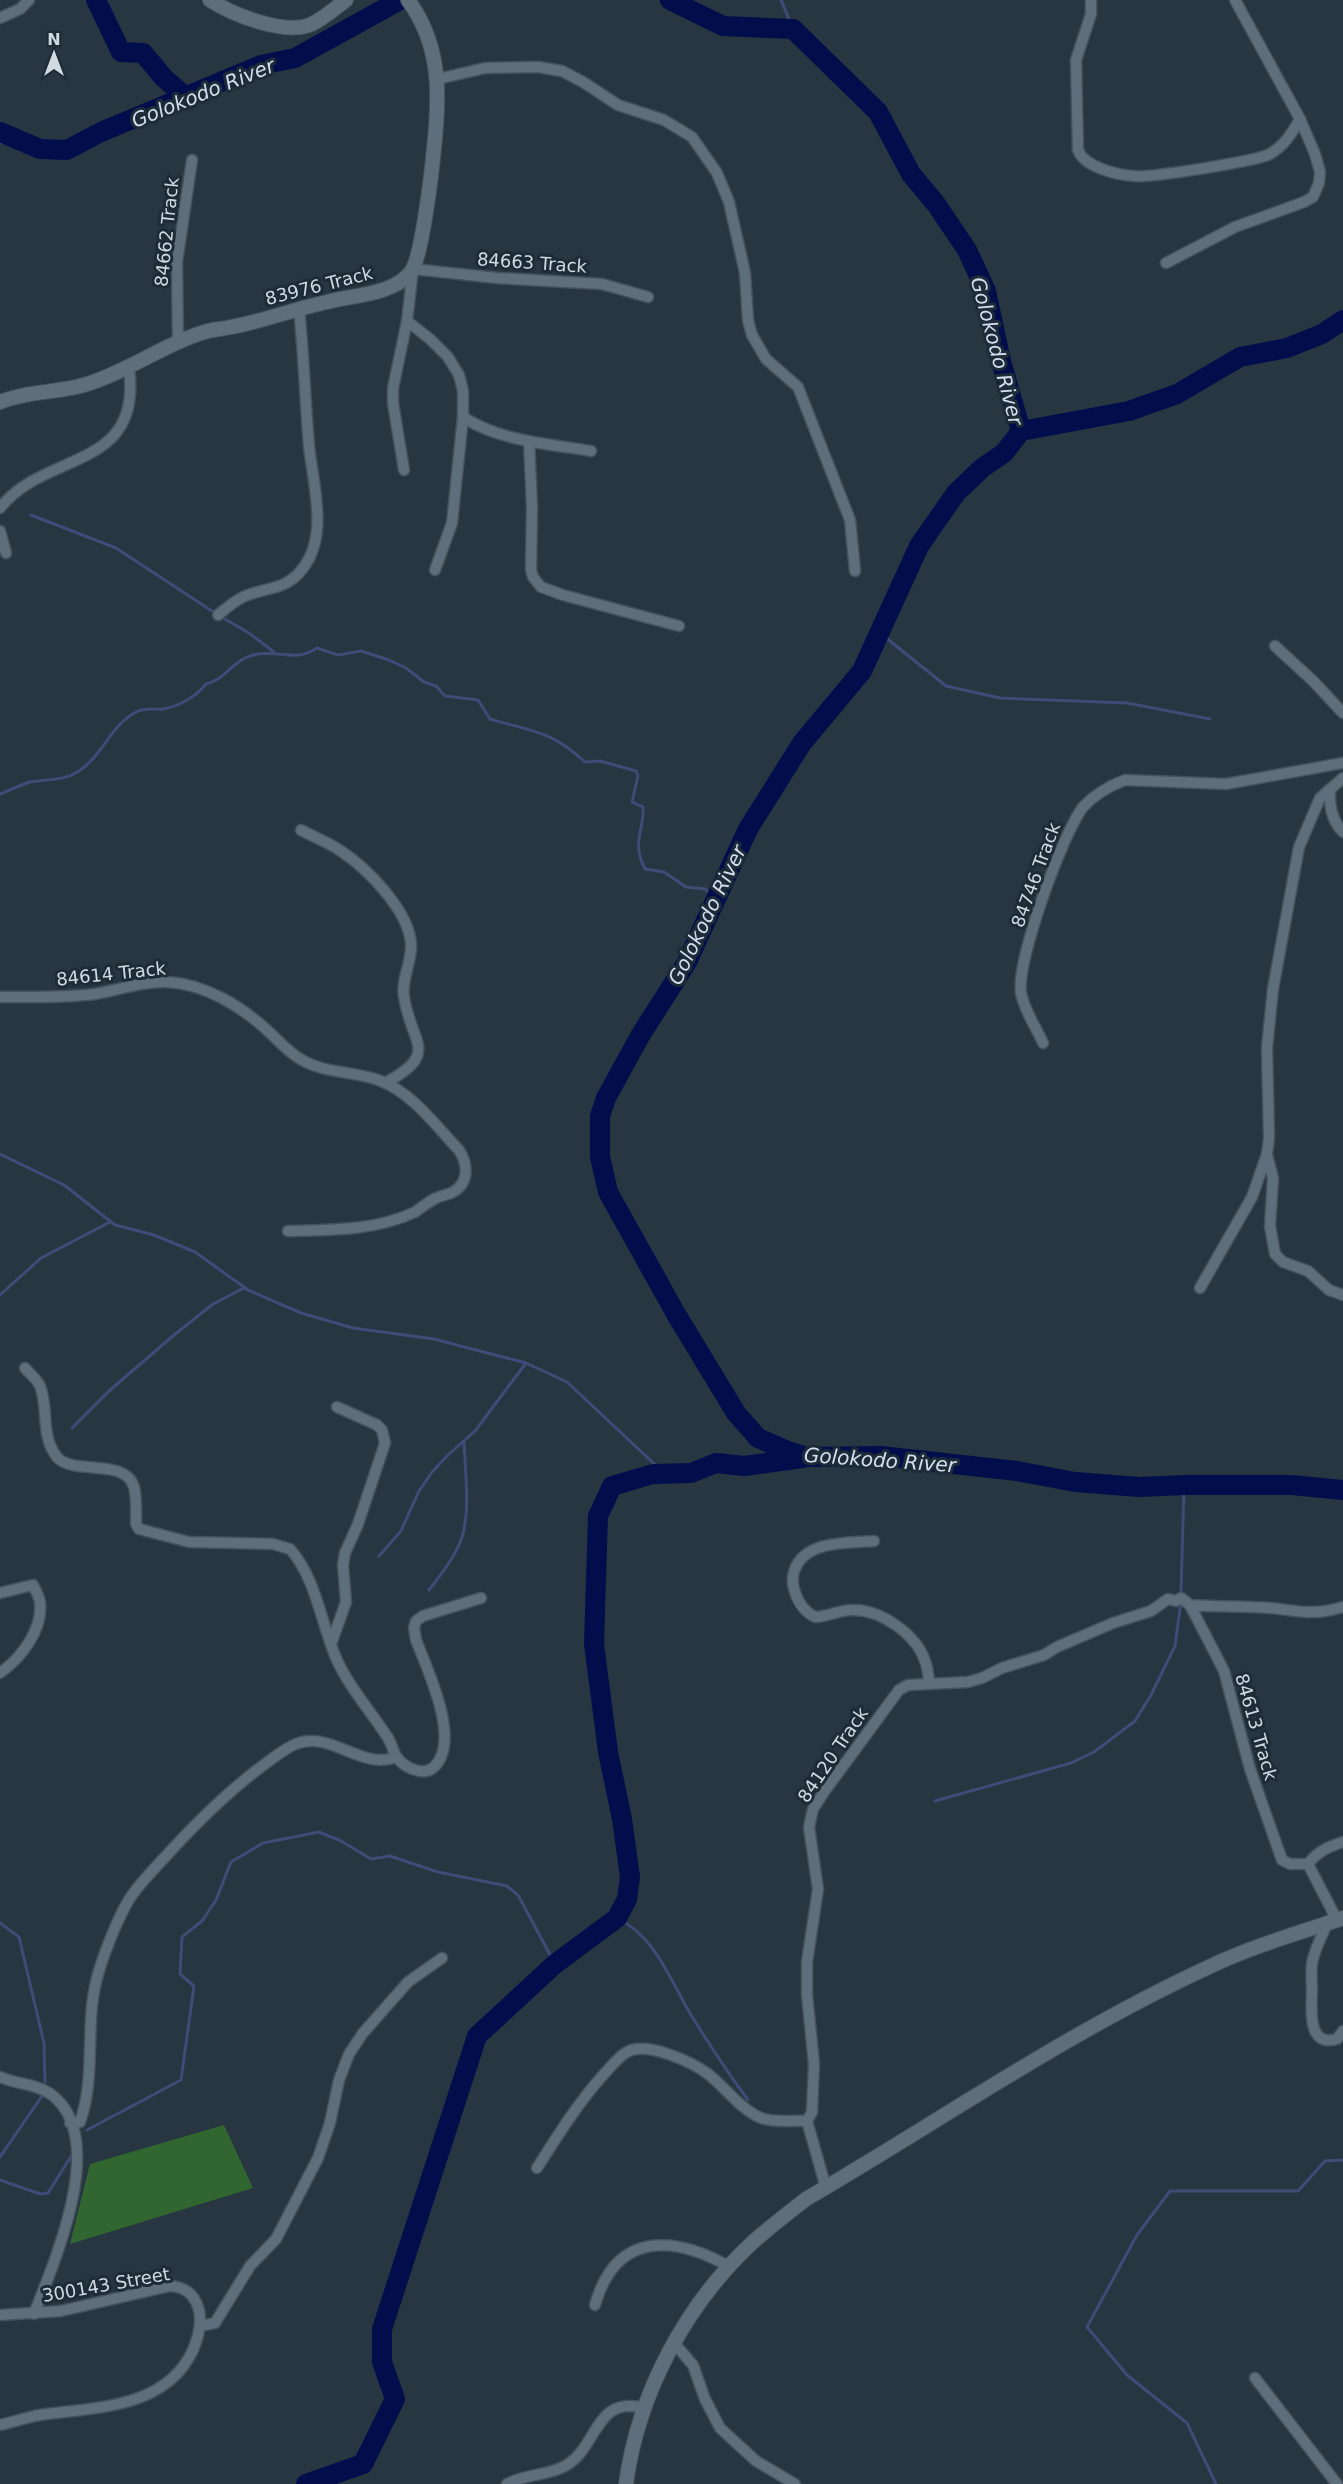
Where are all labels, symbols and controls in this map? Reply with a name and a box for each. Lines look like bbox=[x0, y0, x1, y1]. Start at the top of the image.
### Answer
north arrow bbox=[24, 24, 84, 84]
text: N bbox=[47, 30, 61, 49]
water label: Golokodo River bbox=[128, 53, 280, 133]
street label: 84662 Track bbox=[150, 176, 183, 288]
street label: 84663 Track bbox=[476, 248, 588, 277]
street label: 83976 Track bbox=[263, 262, 375, 309]
water label: Golokodo River bbox=[966, 274, 1029, 429]
street label: 84746 Track bbox=[1007, 819, 1064, 930]
water label: Golokodo River bbox=[663, 840, 752, 989]
street label: 84614 Track bbox=[55, 957, 167, 990]
water label: Golokodo River bbox=[803, 1443, 959, 1477]
street label: 84613 Track bbox=[1231, 1671, 1282, 1783]
street label: 84120 Track bbox=[793, 1703, 872, 1806]
street label: 300143 Street bbox=[41, 2263, 171, 2306]

